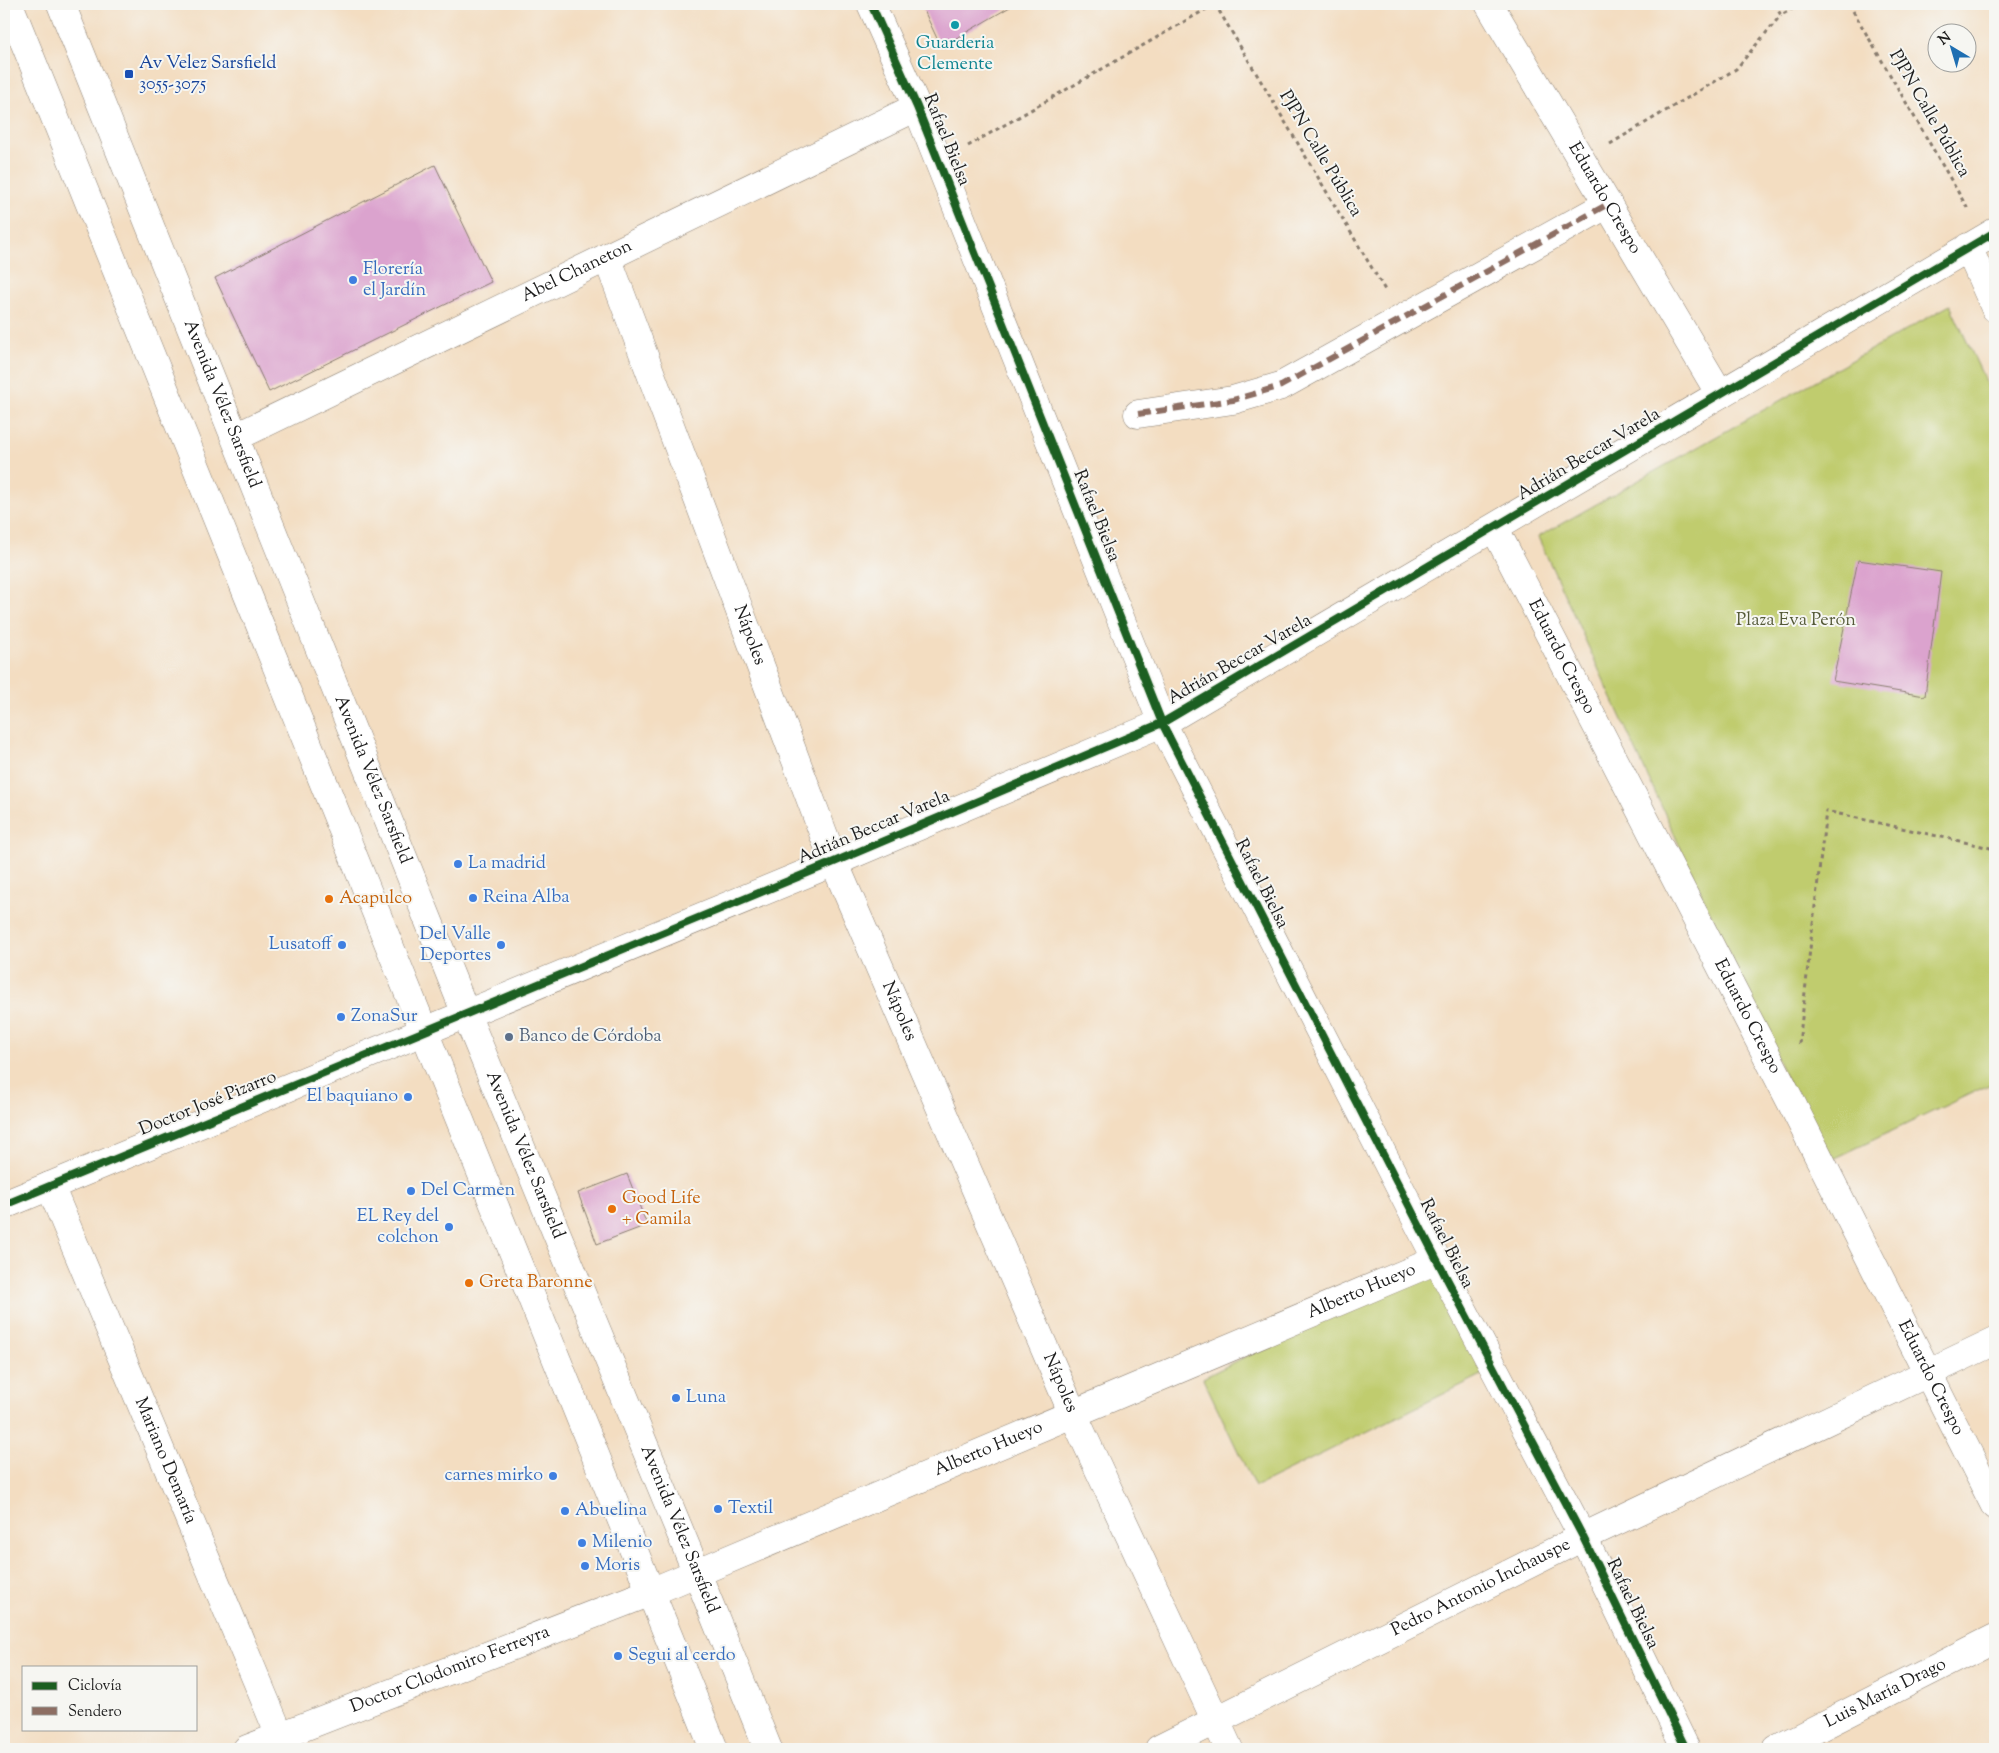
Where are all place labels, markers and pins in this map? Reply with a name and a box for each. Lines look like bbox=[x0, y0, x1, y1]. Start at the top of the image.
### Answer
marker: Guarderia Clemente bbox=[949, 19, 961, 31]
place label: Guarderia Clemente bbox=[916, 31, 994, 78]
place label: Av Velez Sarsfield 3055-3075 bbox=[139, 51, 276, 98]
marker: Av Velez Sarsfield 3055-3075 bbox=[123, 68, 135, 80]
place label: Florería el Jardín bbox=[363, 257, 426, 304]
marker: Florería el Jardín bbox=[347, 274, 359, 286]
place label: La madrid bbox=[468, 851, 546, 877]
marker: La madrid bbox=[452, 858, 464, 870]
place label: Reina Alba bbox=[483, 885, 570, 911]
place label: Acapulco bbox=[339, 886, 412, 912]
marker: Reina Alba bbox=[467, 892, 479, 904]
marker: Acapulco bbox=[323, 893, 335, 905]
place label: Del Valle Deportes bbox=[420, 922, 491, 969]
place label: Lusatoff bbox=[269, 932, 333, 958]
marker: Lusatoff bbox=[336, 939, 348, 951]
marker: Del Valle Deportes bbox=[495, 939, 507, 951]
place label: ZonaSur bbox=[351, 1004, 418, 1030]
marker: ZonaSur bbox=[335, 1011, 347, 1023]
place label: Banco de Córdoba bbox=[519, 1024, 662, 1050]
marker: Banco de Córdoba bbox=[503, 1031, 515, 1043]
place label: El baquiano bbox=[306, 1084, 398, 1110]
marker: El baquiano bbox=[402, 1091, 414, 1103]
place label: Del Carmen bbox=[421, 1178, 516, 1204]
marker: Del Carmen bbox=[405, 1185, 417, 1197]
place label: Good Life + Camila bbox=[622, 1186, 701, 1233]
marker: Good Life + Camila bbox=[606, 1203, 618, 1215]
place label: EL Rey del colchon bbox=[357, 1204, 439, 1251]
marker: EL Rey del colchon bbox=[443, 1221, 455, 1233]
place label: Greta Baronne bbox=[479, 1270, 593, 1296]
marker: Greta Baronne bbox=[463, 1277, 475, 1289]
place label: Luna bbox=[686, 1385, 726, 1411]
marker: Luna bbox=[670, 1392, 682, 1404]
place label: carnes mirko bbox=[444, 1463, 543, 1489]
marker: carnes mirko bbox=[547, 1470, 559, 1482]
place label: Textil bbox=[728, 1496, 773, 1522]
place label: Abuelina bbox=[575, 1498, 647, 1524]
marker: Textil bbox=[712, 1503, 724, 1515]
marker: Abuelina bbox=[559, 1505, 571, 1517]
place label: Milenio bbox=[592, 1530, 653, 1556]
marker: Milenio bbox=[576, 1537, 588, 1549]
place label: Moris bbox=[595, 1553, 640, 1579]
marker: Moris bbox=[579, 1560, 591, 1572]
place label: Segui al cerdo bbox=[628, 1643, 736, 1669]
marker: Segui al cerdo bbox=[612, 1650, 624, 1662]

